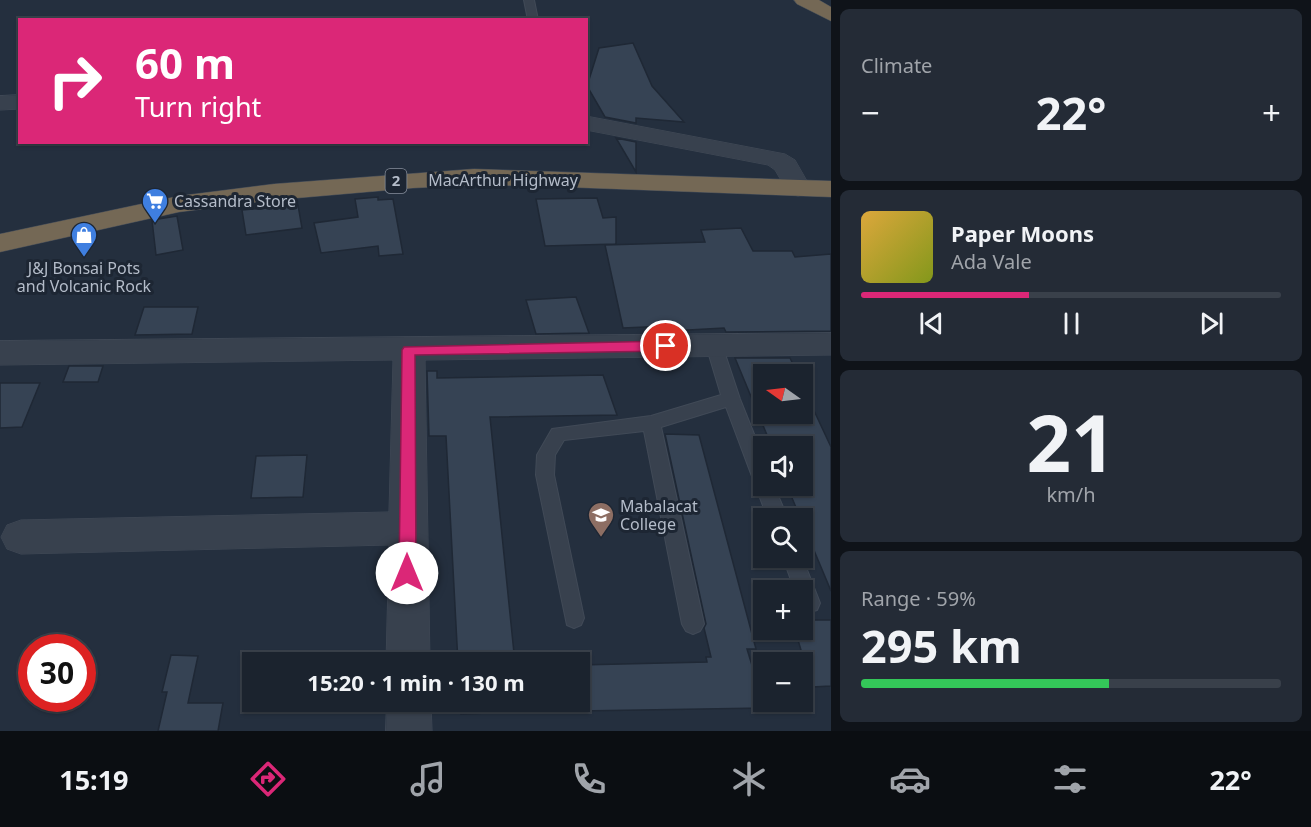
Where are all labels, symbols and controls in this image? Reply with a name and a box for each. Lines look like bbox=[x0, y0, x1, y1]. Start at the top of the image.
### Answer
text: 60 m bbox=[135, 34, 235, 91]
icon: right bbox=[36, 42, 114, 120]
text: Climate bbox=[861, 52, 932, 79]
text: 22° bbox=[1036, 82, 1106, 143]
text: Turn right bbox=[135, 88, 261, 125]
text: − bbox=[861, 90, 880, 135]
text: + bbox=[1262, 90, 1281, 135]
road number: 2 bbox=[386, 169, 406, 193]
street label: MacArthur Highway bbox=[428, 169, 579, 191]
supermarket icon: Cassandra Store bbox=[140, 186, 170, 224]
place label: Cassandra Store bbox=[174, 190, 296, 212]
text: Paper Moons bbox=[951, 218, 1094, 248]
shop icon: J&J Bonsai Pots and Volcanic Rock bbox=[69, 220, 99, 258]
text: Ada Vale bbox=[951, 248, 1032, 275]
place label: J&J Bonsai Pots and Volcanic Rock bbox=[17, 257, 152, 297]
icon: previous bbox=[915, 307, 948, 340]
icon: pause bbox=[1055, 307, 1088, 340]
icon: next bbox=[1195, 307, 1228, 340]
pin bbox=[640, 320, 691, 371]
icon: arrive bbox=[649, 329, 682, 362]
north arrow bbox=[753, 364, 813, 424]
map controls bbox=[753, 364, 813, 712]
text: 21 bbox=[1026, 389, 1116, 495]
button: sound bbox=[753, 436, 813, 496]
text: km/h bbox=[1046, 481, 1096, 508]
place label: Mabalacat College bbox=[620, 495, 698, 535]
school or university icon: Mabalacat College bbox=[586, 500, 616, 538]
button: search bbox=[753, 508, 813, 568]
position arrow bbox=[375, 541, 439, 605]
button: + bbox=[753, 580, 813, 640]
text: Range · 59% bbox=[861, 585, 976, 612]
text: 295 km bbox=[861, 615, 1022, 676]
speed limit sign: 30 bbox=[18, 634, 96, 712]
button: − bbox=[753, 652, 813, 712]
text: 15:20 · 1 min · 130 m bbox=[307, 667, 525, 697]
icon: directions bbox=[247, 758, 289, 800]
icon: music bbox=[407, 758, 449, 800]
icon: phone bbox=[568, 758, 610, 800]
icon: climate bbox=[728, 758, 770, 800]
icon: car bbox=[889, 758, 931, 800]
icon: filters bbox=[1049, 758, 1091, 800]
text: 15:19 bbox=[59, 761, 129, 798]
text: 22° bbox=[1209, 761, 1252, 798]

